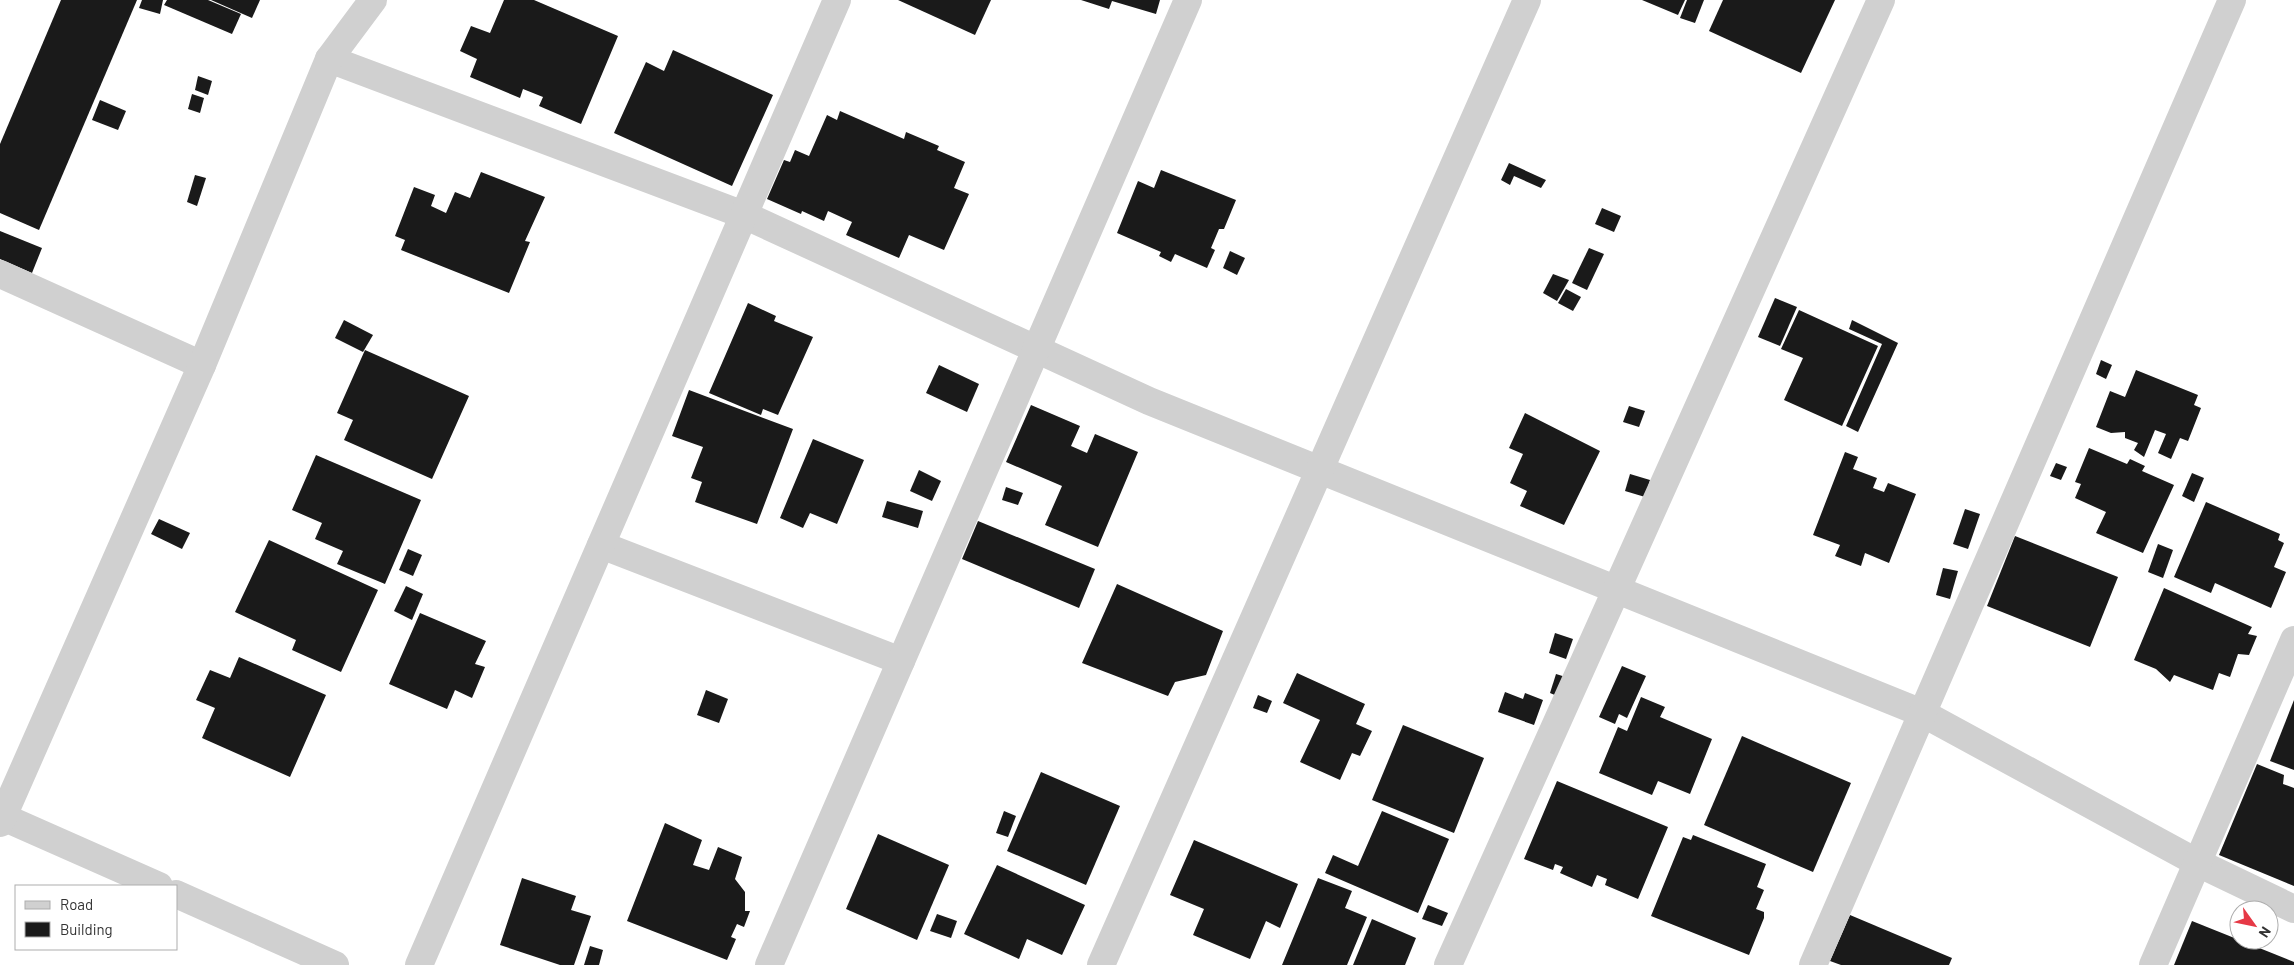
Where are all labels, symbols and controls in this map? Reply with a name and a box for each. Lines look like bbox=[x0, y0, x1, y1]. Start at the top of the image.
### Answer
legend bbox=[15, 885, 178, 950]
text: Road bbox=[60, 895, 93, 913]
north arrow bbox=[2229, 900, 2279, 950]
text: Building bbox=[60, 920, 113, 938]
text: N bbox=[2256, 924, 2275, 941]

